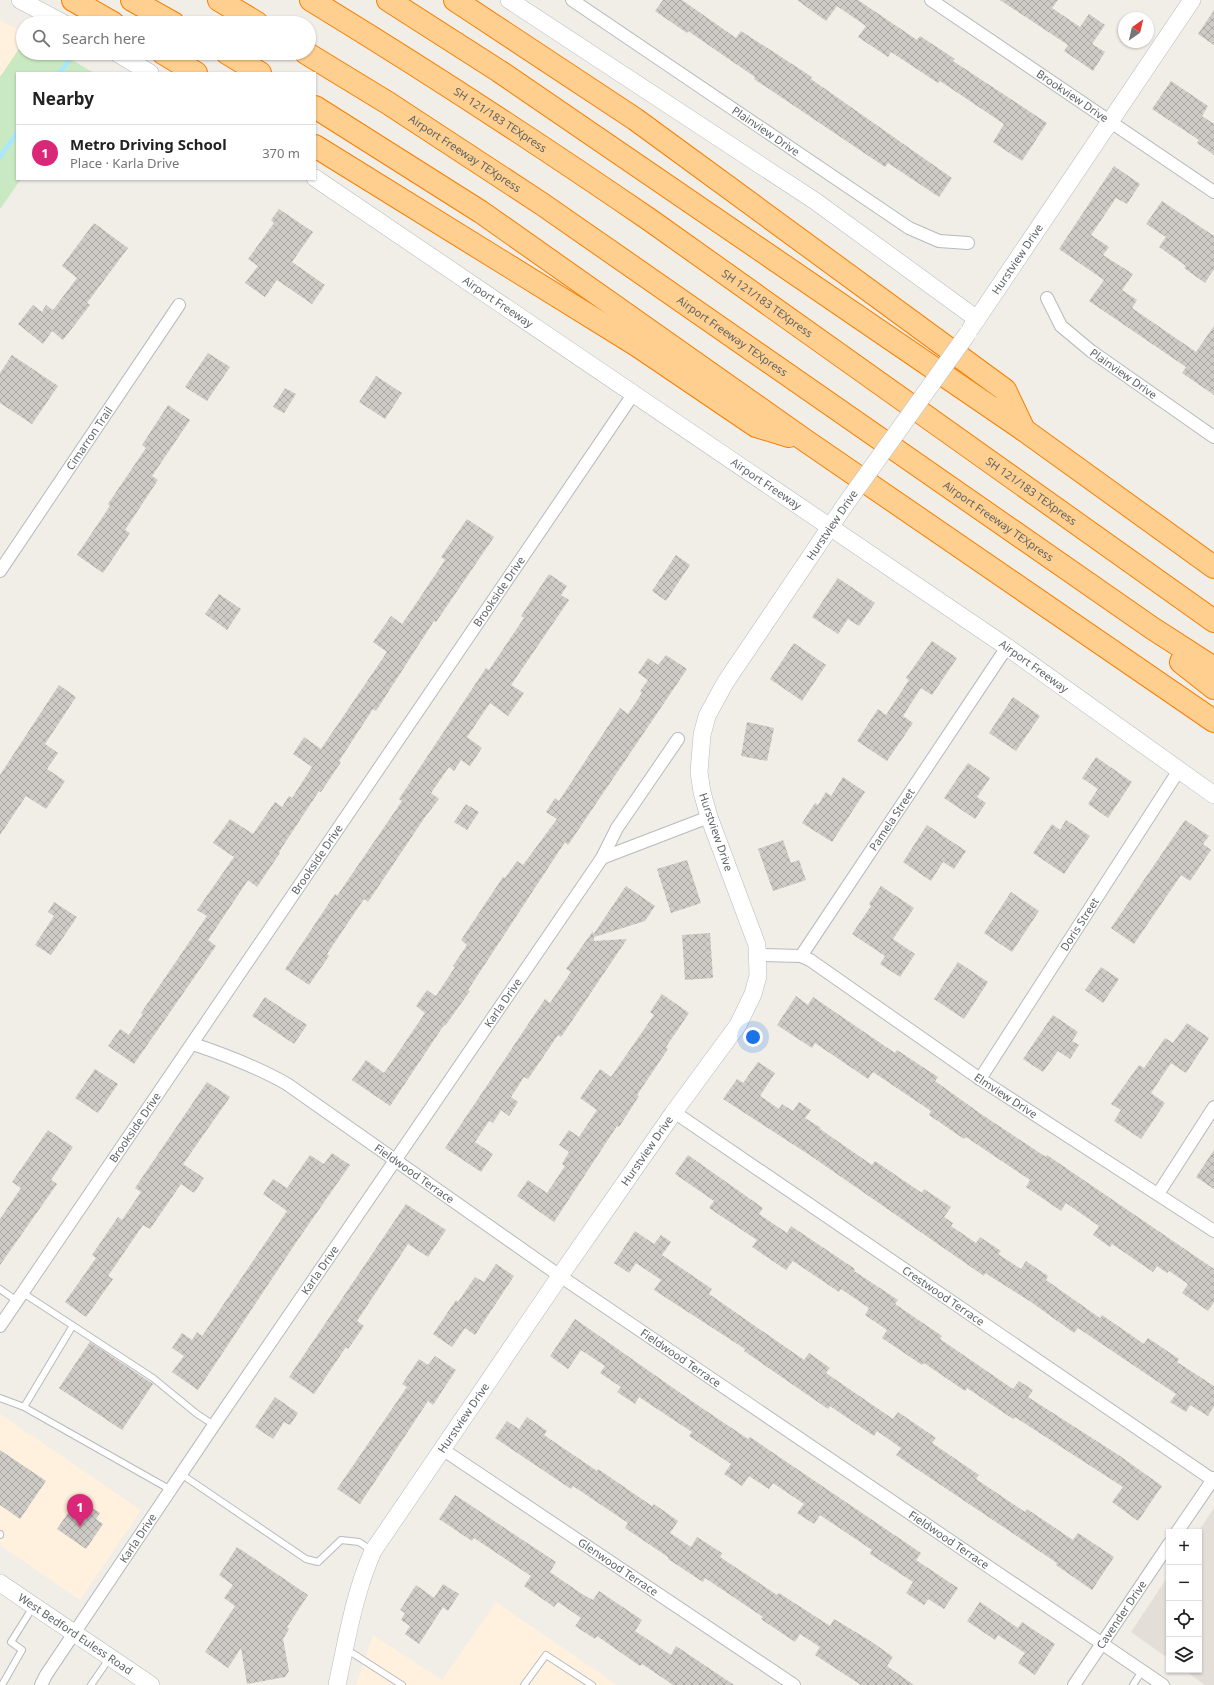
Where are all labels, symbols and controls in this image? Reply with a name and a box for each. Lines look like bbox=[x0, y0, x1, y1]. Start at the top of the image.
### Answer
north arrow bbox=[1118, 12, 1154, 48]
search box bbox=[16, 16, 316, 60]
icon: search bbox=[30, 27, 52, 49]
text: Search here bbox=[62, 28, 145, 48]
street label: Brookview Drive bbox=[1034, 66, 1112, 125]
street label: SH 121/183 TEXpress bbox=[451, 83, 550, 155]
text: Nearby bbox=[32, 87, 94, 110]
street label: Plainview Drive bbox=[729, 102, 803, 159]
street label: Airport Freeway TEXpress bbox=[406, 111, 524, 195]
text: Metro Driving School bbox=[70, 134, 227, 154]
text: 1 bbox=[41, 144, 49, 162]
text: 370 m bbox=[262, 144, 300, 162]
text: Place · Karla Drive bbox=[70, 154, 179, 172]
street label: Hurstview Drive bbox=[988, 221, 1046, 297]
street label: SH 121/183 TEXpress bbox=[719, 265, 816, 340]
street label: Airport Freeway bbox=[460, 272, 537, 331]
street label: Airport Freeway TEXpress bbox=[674, 292, 791, 380]
street label: Plainview Drive bbox=[1087, 345, 1160, 402]
street label: Cimarron Trail bbox=[62, 403, 116, 473]
street label: SH 121/183 TEXpress bbox=[983, 453, 1080, 528]
street label: Airport Freeway bbox=[728, 454, 805, 513]
street label: Airport Freeway TEXpress bbox=[940, 477, 1057, 564]
street label: Hurstview Drive bbox=[802, 487, 861, 563]
street label: Brookside Drive bbox=[469, 553, 528, 629]
street label: Airport Freeway bbox=[997, 636, 1072, 696]
street label: Pamela Street bbox=[865, 785, 918, 853]
street label: Hurstview Drive bbox=[696, 791, 737, 873]
street label: Brookside Drive bbox=[287, 821, 346, 897]
street label: Doris Street bbox=[1056, 894, 1102, 954]
street label: Karla Drive bbox=[480, 975, 525, 1030]
your location bbox=[743, 1027, 763, 1047]
street label: Elmview Drive bbox=[971, 1069, 1040, 1121]
street label: Brookside Drive bbox=[105, 1089, 164, 1165]
street label: Hurstview Drive bbox=[617, 1113, 676, 1188]
street label: Fieldwood Terrace bbox=[372, 1140, 457, 1206]
street label: Karla Drive bbox=[297, 1242, 342, 1297]
street label: Crestwood Terrace bbox=[899, 1262, 988, 1329]
street label: Fieldwood Terrace bbox=[638, 1325, 724, 1390]
street label: Hurstview Drive bbox=[434, 1379, 492, 1456]
pin: 1 bbox=[67, 1494, 93, 1527]
street label: Fieldwood Terrace bbox=[906, 1507, 992, 1572]
street label: Karla Drive bbox=[115, 1510, 160, 1566]
map controls bbox=[1166, 1529, 1202, 1673]
button: + bbox=[1166, 1529, 1202, 1565]
street label: Glenwood Terrace bbox=[575, 1534, 661, 1599]
button: − bbox=[1166, 1565, 1202, 1601]
street label: Cavender Drive bbox=[1093, 1577, 1149, 1651]
street label: West Bedford Euless Road bbox=[16, 1590, 136, 1677]
button: locate bbox=[1166, 1601, 1202, 1637]
button: layers bbox=[1166, 1637, 1202, 1673]

